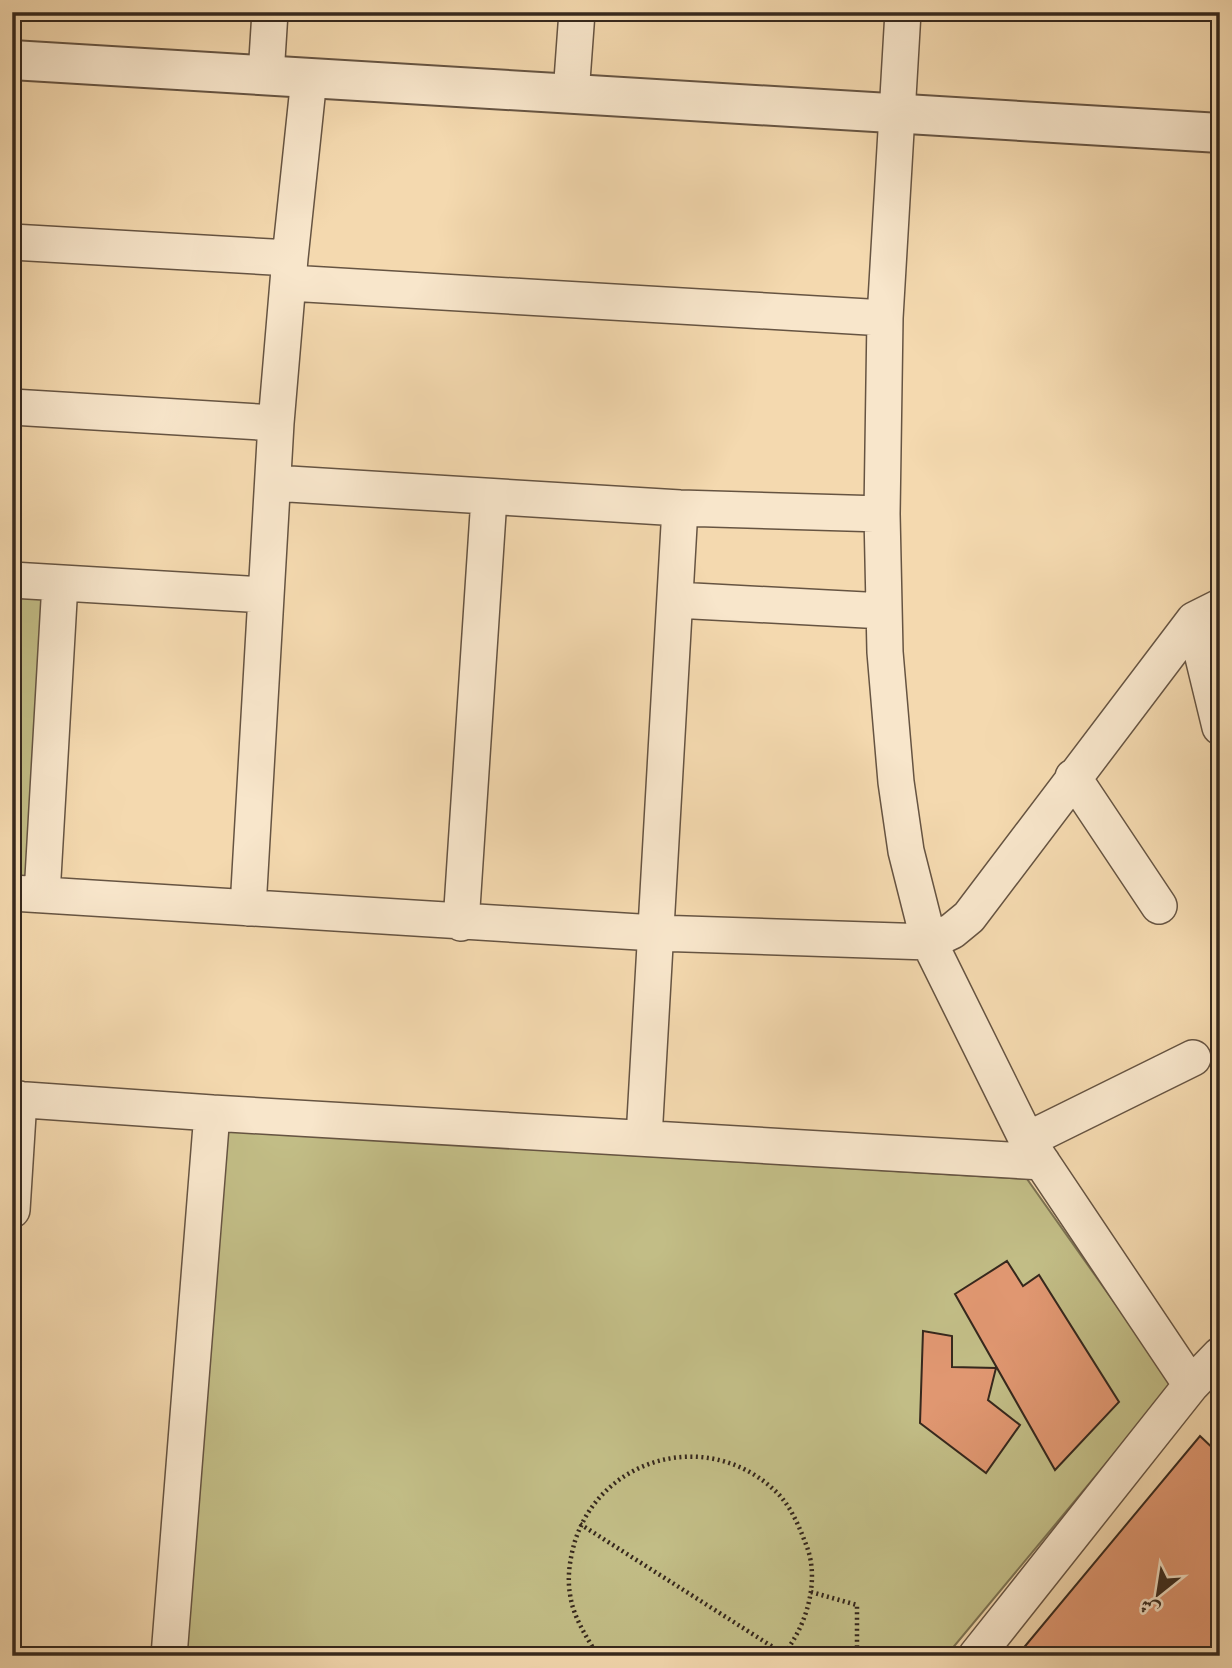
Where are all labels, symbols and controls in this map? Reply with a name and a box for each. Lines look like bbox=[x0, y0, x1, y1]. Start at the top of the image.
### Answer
north arrow bbox=[1124, 1560, 1194, 1630]
text: ش bbox=[1136, 1592, 1165, 1622]

